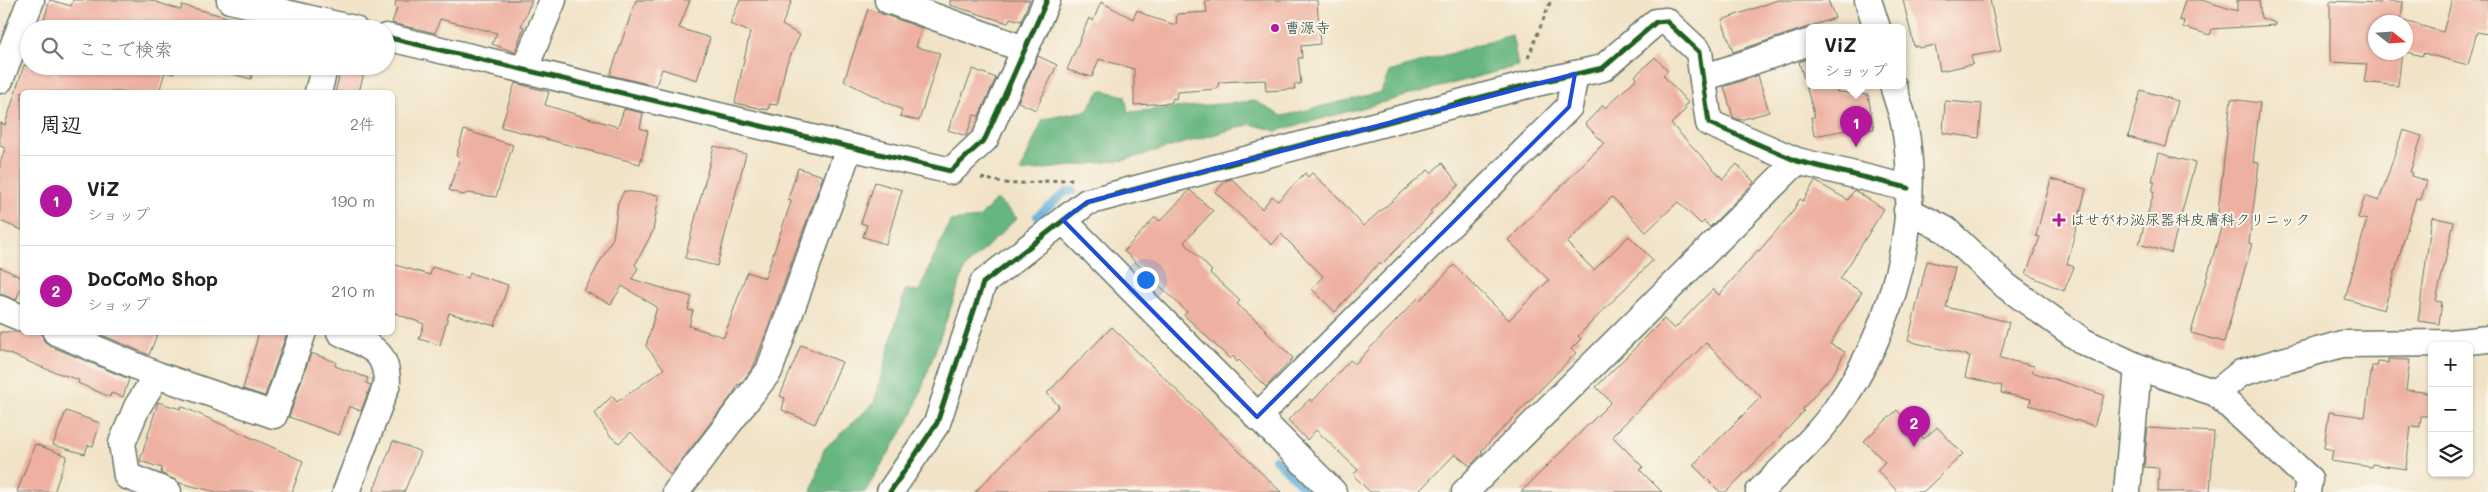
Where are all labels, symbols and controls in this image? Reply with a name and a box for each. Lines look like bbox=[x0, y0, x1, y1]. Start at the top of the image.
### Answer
north arrow bbox=[2368, 15, 2413, 60]
place label: 曹源寺 bbox=[1285, 17, 1330, 37]
search box bbox=[20, 20, 395, 75]
marker: 曹源寺 bbox=[1269, 22, 1281, 34]
popup bbox=[1806, 24, 1906, 89]
text: ViZ bbox=[1824, 32, 1857, 57]
icon: search bbox=[38, 34, 66, 62]
text: ここで検索 bbox=[78, 36, 173, 61]
text: ショップ bbox=[1824, 59, 1888, 80]
pin: 1 bbox=[1840, 106, 1872, 147]
text: 周辺 bbox=[40, 110, 82, 137]
text: 2件 bbox=[350, 113, 375, 134]
text: ViZ bbox=[87, 176, 120, 201]
text: 1 bbox=[52, 190, 60, 211]
text: 190 m bbox=[331, 190, 375, 211]
text: ショップ bbox=[87, 203, 150, 224]
place label: はせがわ泌尿器科皮膚科クリニック bbox=[2070, 209, 2310, 229]
marker: はせがわ泌尿器科皮膚科クリニック bbox=[2052, 213, 2066, 227]
text: DoCoMo Shop bbox=[87, 266, 218, 291]
your location bbox=[1133, 267, 1159, 293]
text: 2 bbox=[52, 280, 60, 301]
text: 210 m bbox=[331, 280, 375, 301]
text: ショップ bbox=[87, 293, 150, 314]
map controls bbox=[2428, 342, 2473, 477]
button: + bbox=[2428, 342, 2473, 387]
button: − bbox=[2428, 387, 2473, 432]
pin: 2 bbox=[1898, 406, 1930, 447]
button: layers bbox=[2428, 432, 2473, 477]

